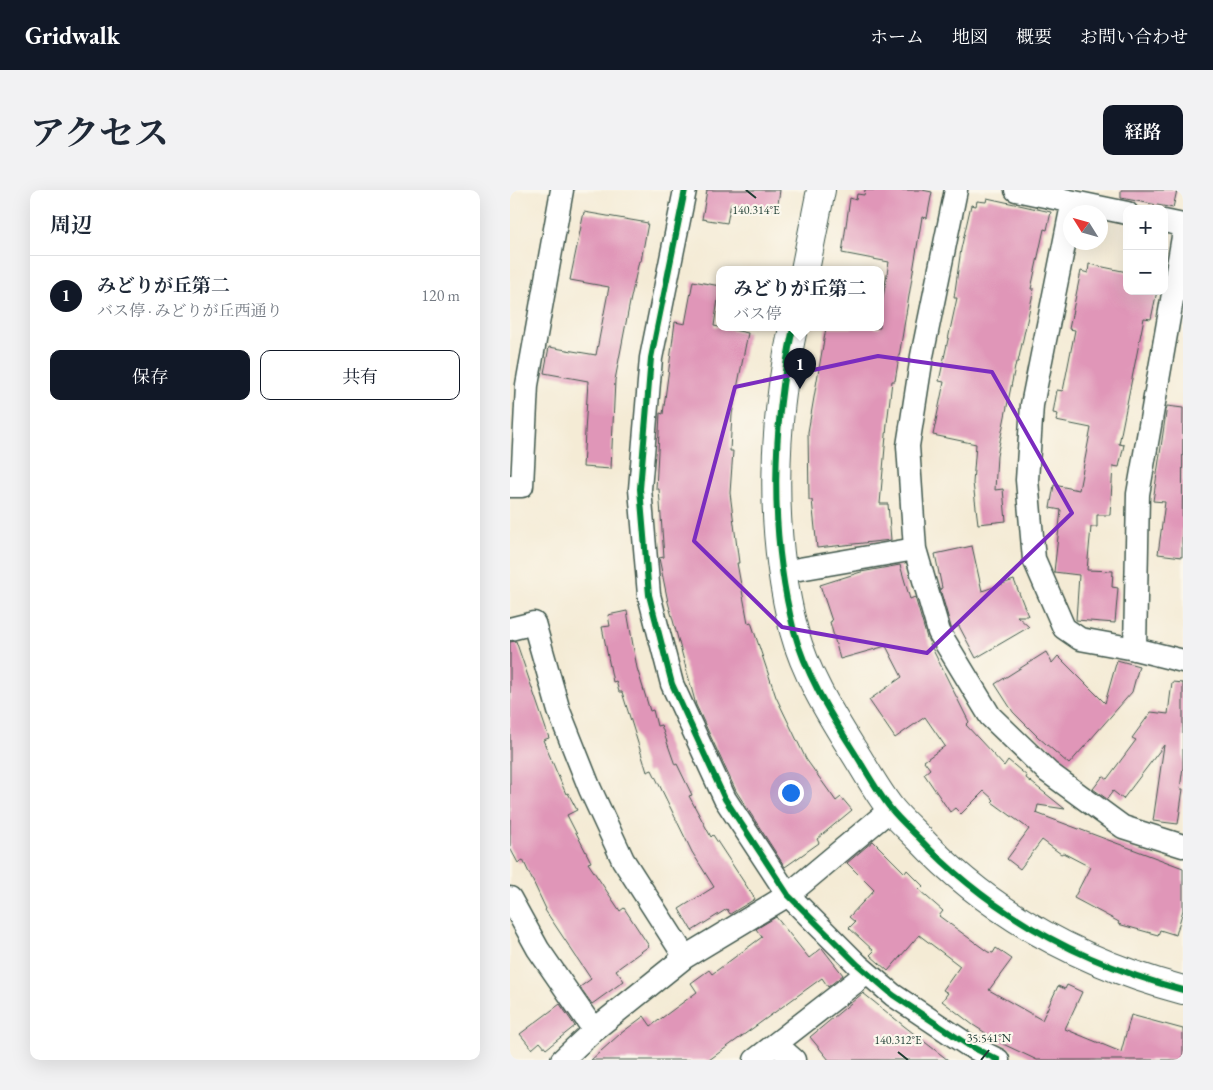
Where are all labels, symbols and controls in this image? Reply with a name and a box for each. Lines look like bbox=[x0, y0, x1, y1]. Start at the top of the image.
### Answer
text: Gridwalk bbox=[25, 20, 120, 51]
text: ホーム bbox=[870, 25, 924, 48]
text: 地図 bbox=[952, 25, 988, 48]
text: 概要 bbox=[1016, 25, 1052, 48]
text: お問い合わせ bbox=[1080, 25, 1188, 48]
button: 経路 bbox=[1103, 105, 1183, 155]
text: アクセス bbox=[30, 110, 169, 155]
text: 140.314°E bbox=[732, 202, 780, 218]
north arrow bbox=[1063, 205, 1108, 250]
map controls bbox=[1123, 205, 1168, 295]
button: + bbox=[1123, 205, 1168, 250]
text: 周辺 bbox=[50, 211, 92, 238]
button: − bbox=[1123, 250, 1168, 295]
popup bbox=[716, 266, 884, 331]
text: みどりが丘第二 bbox=[97, 273, 230, 298]
text: みどりが丘第二 bbox=[733, 276, 867, 301]
text: 1 bbox=[62, 285, 70, 306]
text: 120 m bbox=[421, 285, 460, 306]
text: バス停 · みどりが丘西通り bbox=[97, 300, 283, 321]
text: バス停 bbox=[733, 303, 782, 324]
pin: 1 bbox=[784, 348, 816, 389]
button: 保存 bbox=[50, 350, 250, 400]
button: 共有 bbox=[260, 350, 460, 400]
your location bbox=[778, 780, 804, 806]
text: 35.541°N bbox=[967, 1030, 1012, 1046]
text: 140.312°E bbox=[874, 1032, 922, 1048]

